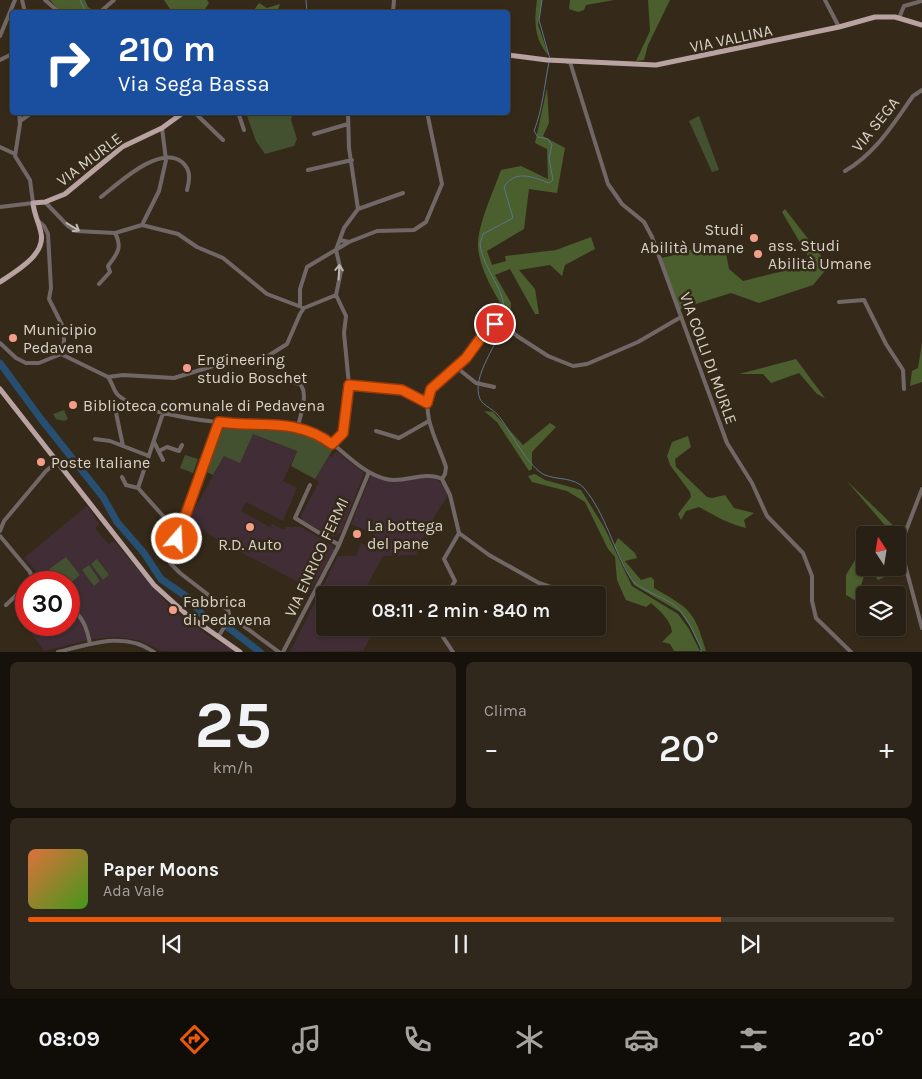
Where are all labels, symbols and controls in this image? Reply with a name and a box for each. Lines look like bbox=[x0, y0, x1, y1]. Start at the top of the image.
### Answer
street label: VIA VALLINA bbox=[688, 20, 774, 56]
text: 210 m bbox=[118, 29, 216, 70]
icon: right bbox=[35, 30, 100, 95]
text: Via Sega Bassa bbox=[118, 71, 270, 97]
street label: VIA SEGA bbox=[848, 93, 903, 155]
street label: VIA MURLE bbox=[53, 129, 126, 190]
place label: Studi Abilità Umane bbox=[641, 220, 744, 257]
one-way arrow bbox=[66, 222, 80, 233]
marker: Studi Abilità Umane bbox=[748, 232, 760, 244]
place label: ass. Studi Abilità Umane bbox=[768, 236, 871, 273]
marker: ass. Studi Abilità Umane bbox=[752, 248, 764, 260]
one-way arrow bbox=[335, 265, 344, 281]
street label: VIA COLLI DI MURLE bbox=[676, 290, 741, 427]
pin bbox=[474, 303, 516, 345]
icon: arrive bbox=[481, 310, 509, 338]
place label: Municipio Pedavena bbox=[23, 320, 97, 357]
marker: Municipio Pedavena bbox=[7, 332, 19, 344]
place label: Engineering studio Boschet bbox=[197, 350, 307, 387]
marker: Engineering studio Boschet bbox=[181, 362, 193, 374]
place label: Biblioteca comunale di Pedavena bbox=[83, 396, 325, 415]
marker: Biblioteca comunale di Pedavena bbox=[67, 399, 79, 411]
place label: Poste Italiane bbox=[51, 453, 150, 472]
marker: Poste Italiane bbox=[35, 456, 47, 468]
street label: VIA ENRICO FERMI bbox=[280, 494, 353, 620]
position arrow bbox=[150, 512, 202, 564]
place label: La bottega del pane bbox=[367, 516, 443, 553]
marker: R.D. Auto bbox=[244, 521, 256, 533]
north arrow bbox=[856, 526, 906, 576]
map controls bbox=[856, 526, 906, 636]
marker: La bottega del pane bbox=[351, 528, 363, 540]
place label: R.D. Auto bbox=[218, 535, 282, 554]
speed limit sign: 30 bbox=[15, 571, 80, 636]
button: layers bbox=[856, 586, 906, 636]
place label: Fabbrica di Pedavena bbox=[183, 592, 271, 629]
text: 08:11 · 2 min · 840 m bbox=[372, 600, 550, 622]
marker: Fabbrica di Pedavena bbox=[167, 604, 179, 616]
text: 25 bbox=[194, 687, 272, 763]
text: Clima bbox=[484, 701, 527, 720]
text: 20° bbox=[659, 726, 719, 771]
text: − bbox=[484, 732, 499, 765]
text: + bbox=[879, 732, 894, 765]
text: km/h bbox=[213, 758, 253, 777]
text: Paper Moons bbox=[103, 859, 219, 881]
text: Ada Vale bbox=[103, 881, 164, 900]
icon: previous bbox=[158, 930, 186, 958]
icon: pause bbox=[447, 930, 475, 958]
icon: next bbox=[736, 930, 764, 958]
icon: directions bbox=[177, 1022, 212, 1057]
icon: music bbox=[289, 1022, 324, 1057]
icon: phone bbox=[400, 1022, 435, 1057]
icon: climate bbox=[512, 1022, 547, 1057]
icon: car bbox=[624, 1022, 659, 1057]
icon: filters bbox=[736, 1022, 771, 1057]
text: 08:09 bbox=[38, 1026, 100, 1052]
text: 20° bbox=[848, 1026, 884, 1052]

